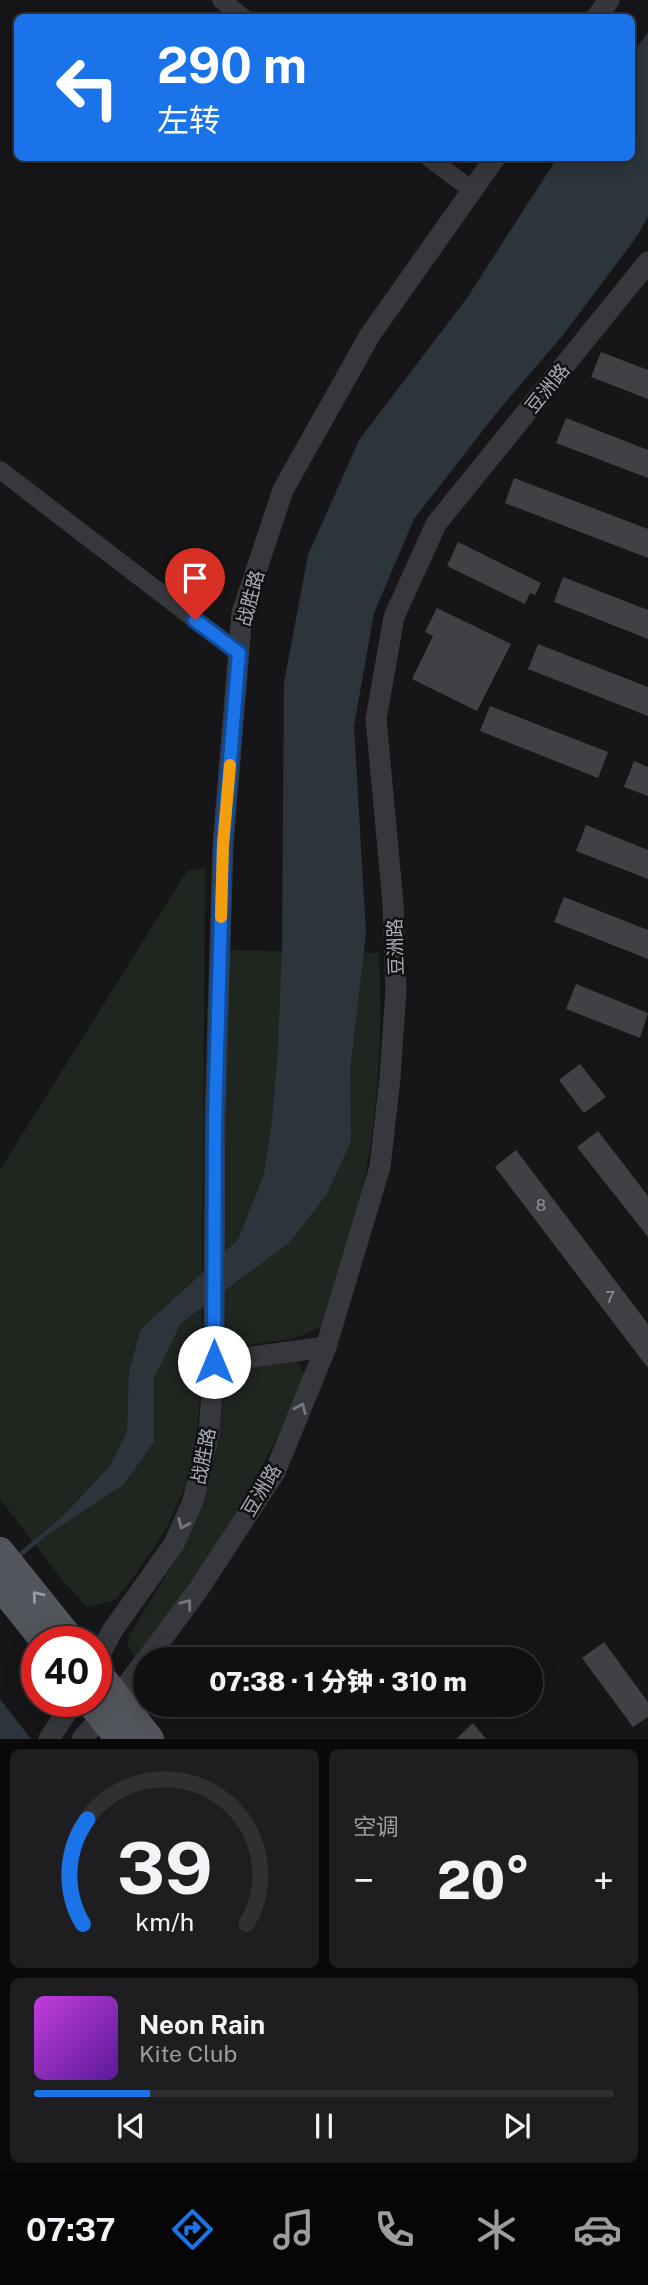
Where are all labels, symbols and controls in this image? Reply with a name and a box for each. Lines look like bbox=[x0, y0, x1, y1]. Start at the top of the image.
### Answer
text: 290 m bbox=[157, 36, 307, 94]
icon: left bbox=[42, 42, 133, 133]
text: 左转 bbox=[157, 102, 221, 139]
street label: 豆洲路 bbox=[521, 359, 573, 417]
pin bbox=[165, 548, 225, 620]
icon: arrive bbox=[176, 559, 214, 597]
street label: 战胜路 bbox=[232, 568, 268, 628]
street label: 豆洲路 bbox=[383, 918, 407, 976]
house number: 8 bbox=[536, 1196, 546, 1215]
house number: 7 bbox=[605, 1288, 615, 1307]
position arrow bbox=[177, 1325, 251, 1399]
one-way arrow bbox=[293, 1403, 307, 1415]
street label: 战胜路 bbox=[187, 1426, 219, 1486]
street label: 豆洲路 bbox=[237, 1460, 285, 1520]
one-way arrow bbox=[177, 1517, 191, 1529]
one-way arrow bbox=[32, 1592, 45, 1604]
one-way arrow bbox=[179, 1599, 192, 1612]
speed limit sign: 40 bbox=[21, 1626, 112, 1717]
text: 07:38 · 1 分钟 · 310 m bbox=[209, 1666, 467, 1697]
text: 空调 bbox=[353, 1813, 399, 1840]
text: 39 bbox=[116, 1826, 213, 1911]
text: 20° bbox=[437, 1850, 530, 1911]
text: − bbox=[353, 1858, 374, 1903]
text: + bbox=[593, 1858, 614, 1903]
text: km/h bbox=[135, 1907, 194, 1937]
text: Neon Rain bbox=[139, 2009, 265, 2040]
text: Kite Club bbox=[139, 2040, 237, 2067]
icon: previous bbox=[112, 2107, 150, 2145]
icon: pause bbox=[305, 2107, 343, 2145]
icon: next bbox=[498, 2107, 536, 2145]
icon: directions bbox=[168, 2205, 217, 2254]
icon: music bbox=[269, 2205, 318, 2254]
icon: phone bbox=[370, 2205, 419, 2254]
icon: climate bbox=[472, 2205, 521, 2254]
icon: car bbox=[573, 2205, 622, 2254]
text: 07:37 bbox=[26, 2211, 116, 2248]

